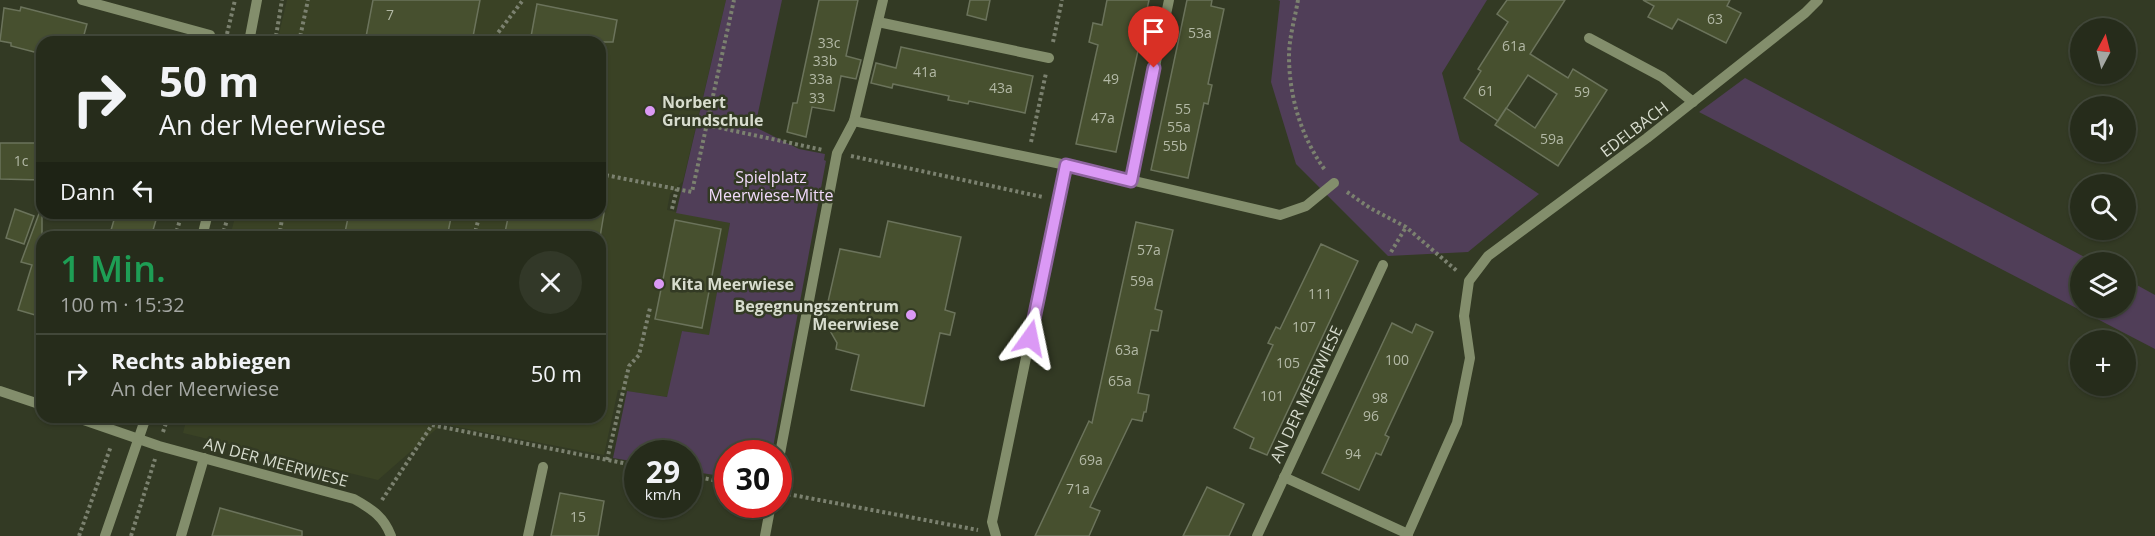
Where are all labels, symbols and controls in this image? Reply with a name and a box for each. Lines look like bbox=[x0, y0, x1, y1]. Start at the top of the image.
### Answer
house number: 7 bbox=[386, 5, 394, 24]
pin bbox=[1128, 6, 1179, 68]
house number: 63 bbox=[1707, 9, 1723, 28]
icon: arrive bbox=[1137, 15, 1170, 48]
north arrow bbox=[2070, 18, 2136, 84]
map controls bbox=[2070, 18, 2136, 396]
house number: 53a bbox=[1188, 23, 1212, 42]
house number: 33c bbox=[818, 33, 841, 52]
house number: 61a bbox=[1502, 36, 1526, 55]
house number: 33b bbox=[813, 51, 837, 70]
text: 50 m bbox=[159, 52, 259, 109]
icon: right bbox=[60, 60, 138, 138]
house number: 41a bbox=[913, 62, 937, 81]
house number: 33a bbox=[809, 69, 833, 88]
house number: 49 bbox=[1103, 69, 1119, 88]
house number: 43a bbox=[989, 78, 1013, 97]
house number: 61 bbox=[1478, 81, 1494, 100]
house number: 59 bbox=[1574, 82, 1590, 101]
house number: 33 bbox=[809, 88, 825, 107]
place label: Norbert Grundschule bbox=[662, 91, 764, 131]
street label: EDELBACH bbox=[1595, 96, 1673, 162]
button: sound bbox=[2070, 96, 2136, 162]
house number: 55 bbox=[1175, 99, 1191, 118]
marker: Norbert Grundschule bbox=[643, 104, 657, 118]
text: An der Meerwiese bbox=[159, 106, 386, 143]
house number: 47a bbox=[1091, 108, 1115, 127]
house number: 55a bbox=[1167, 117, 1191, 136]
house number: 59a bbox=[1540, 129, 1564, 148]
house number: 55b bbox=[1163, 136, 1187, 155]
house number: 1c bbox=[14, 151, 29, 170]
park label: Spielplatz Meerwiese-Mitte bbox=[709, 166, 833, 206]
icon: left bbox=[127, 174, 160, 207]
button: search bbox=[2070, 174, 2136, 240]
text: Dann bbox=[60, 176, 115, 206]
house number: 57a bbox=[1137, 240, 1161, 259]
text: 1 Min. bbox=[60, 244, 166, 293]
button: close bbox=[519, 251, 582, 314]
button: layers bbox=[2070, 252, 2136, 318]
house number: 59a bbox=[1130, 271, 1154, 290]
place label: Kita Meerwiese bbox=[671, 273, 794, 295]
marker: Kita Meerwiese bbox=[652, 277, 666, 291]
house number: 111 bbox=[1308, 284, 1332, 303]
text: 100 m · 15:32 bbox=[60, 291, 185, 318]
place label: Begegnungszentrum Meerwiese bbox=[735, 295, 899, 335]
position arrow bbox=[998, 306, 1062, 370]
marker: Begegnungszentrum Meerwiese bbox=[904, 308, 918, 322]
house number: 107 bbox=[1292, 317, 1316, 336]
street label: AN DER MEERWIESE bbox=[1265, 322, 1347, 466]
button: + bbox=[2070, 330, 2136, 396]
house number: 63a bbox=[1115, 340, 1139, 359]
text: Rechts abbiegen bbox=[111, 345, 291, 375]
house number: 100 bbox=[1385, 350, 1409, 369]
house number: 105 bbox=[1276, 353, 1300, 372]
icon: right bbox=[60, 357, 93, 390]
text: 50 m bbox=[531, 358, 582, 388]
house number: 65a bbox=[1108, 371, 1132, 390]
text: An der Meerwiese bbox=[111, 375, 279, 402]
house number: 101 bbox=[1260, 386, 1284, 405]
house number: 98 bbox=[1372, 388, 1388, 407]
house number: 96 bbox=[1363, 406, 1379, 425]
street label: AN DER MEERWIESE bbox=[201, 432, 351, 492]
speed limit sign: 30 bbox=[714, 440, 792, 518]
house number: 94 bbox=[1345, 444, 1361, 463]
house number: 69a bbox=[1079, 450, 1103, 469]
text: 29 bbox=[646, 451, 680, 492]
house number: 71a bbox=[1066, 479, 1090, 498]
text: km/h bbox=[645, 484, 681, 504]
house number: 15 bbox=[570, 507, 586, 526]

